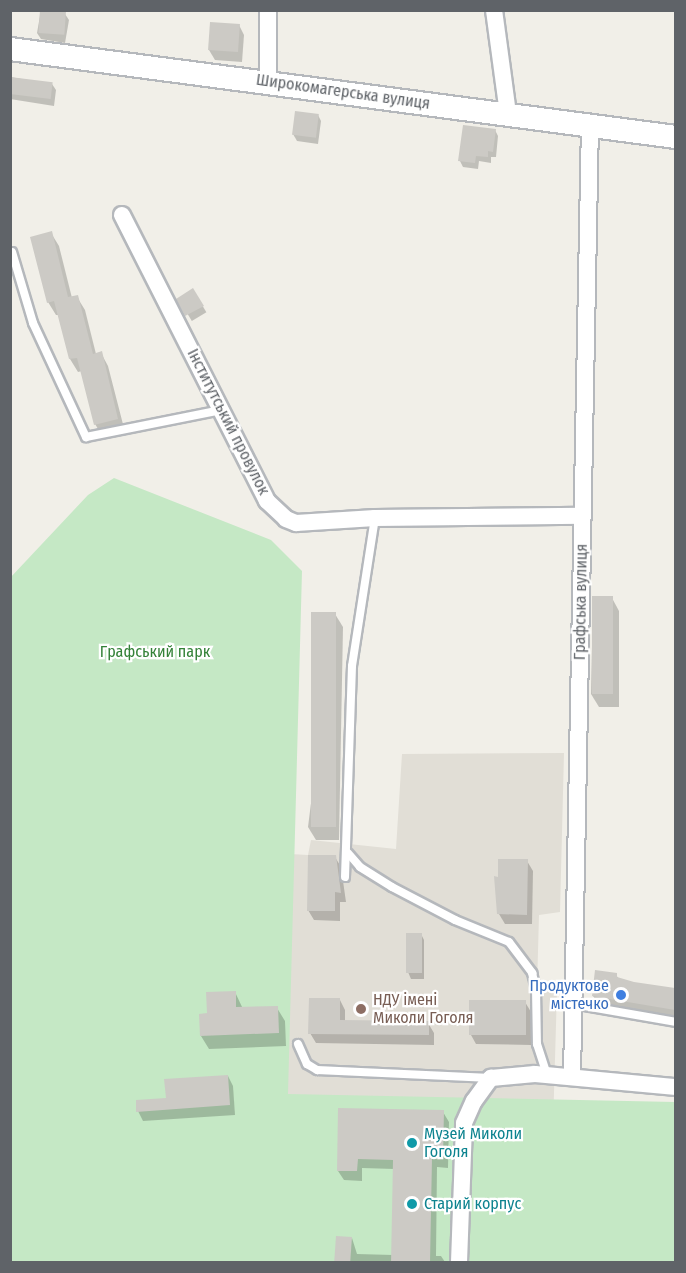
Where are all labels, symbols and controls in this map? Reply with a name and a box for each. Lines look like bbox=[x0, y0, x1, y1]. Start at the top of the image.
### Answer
street label: Широкомагерська вулиця bbox=[255, 70, 431, 114]
street label: Інститутський провулок bbox=[183, 346, 273, 498]
street label: Графська вулиця bbox=[570, 544, 592, 660]
park label: Графський парк bbox=[100, 642, 210, 662]
place label: Продуктове містечко bbox=[529, 976, 609, 1014]
marker: Продуктове містечко bbox=[614, 988, 628, 1002]
place label: НДУ імені Миколи Гоголя bbox=[373, 990, 474, 1028]
marker: НДУ імені Миколи Гоголя bbox=[354, 1002, 368, 1016]
place label: Музей Миколи Гоголя bbox=[424, 1124, 522, 1162]
marker: Музей Миколи Гоголя bbox=[405, 1136, 419, 1150]
place label: Старий корпус bbox=[424, 1194, 521, 1214]
marker: Старий корпус bbox=[405, 1197, 419, 1211]

